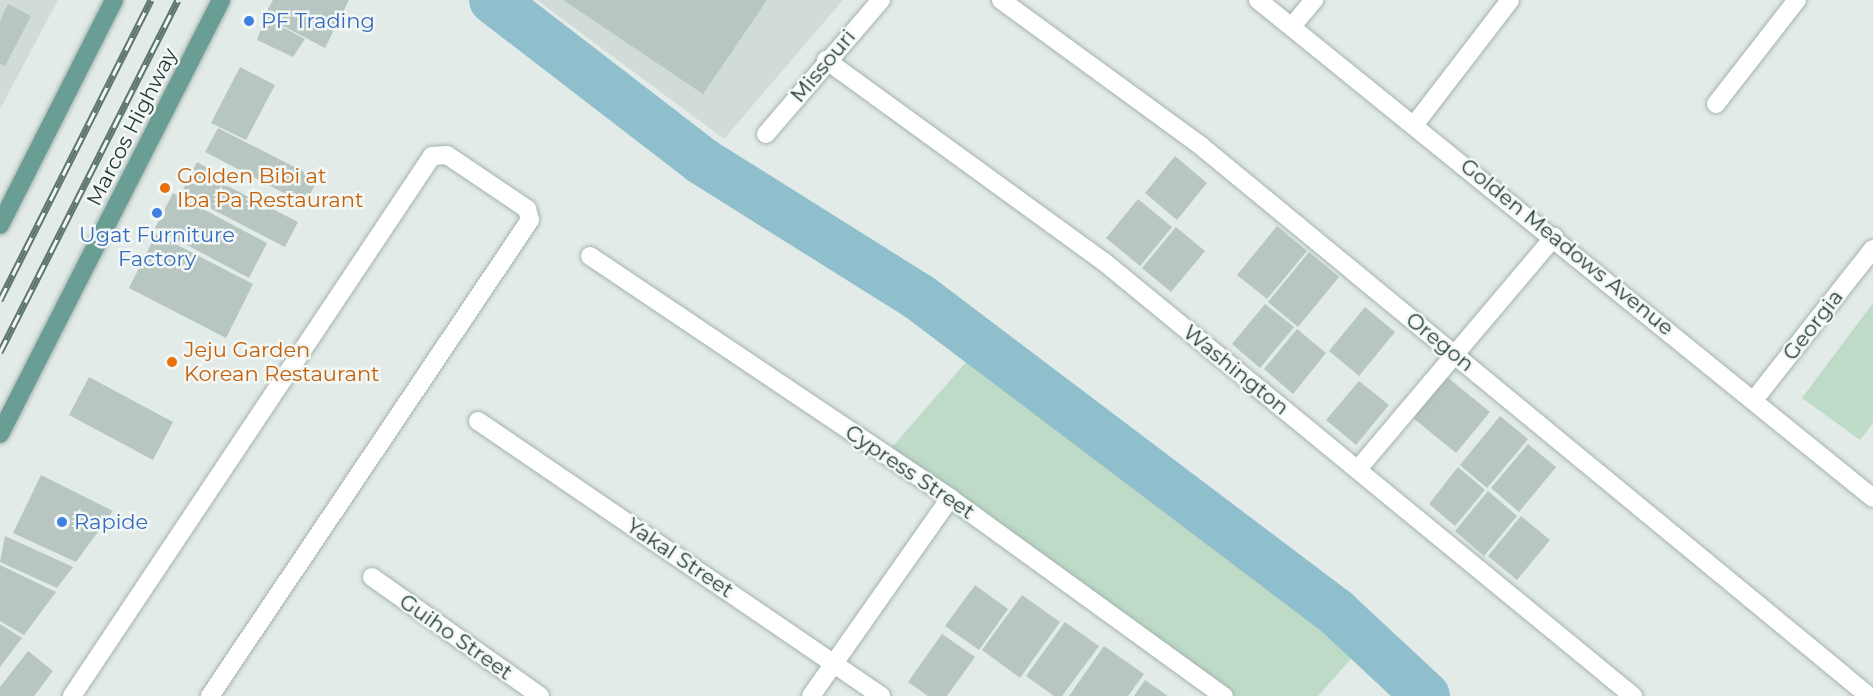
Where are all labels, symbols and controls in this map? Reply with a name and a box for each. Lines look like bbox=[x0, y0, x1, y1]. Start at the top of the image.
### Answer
place label: PF Trading bbox=[261, 8, 375, 34]
marker: PF Trading bbox=[242, 14, 256, 28]
street label: Missouri bbox=[785, 24, 861, 108]
street label: Marcos Highway bbox=[81, 44, 183, 210]
street label: Golden Meadows Avenue bbox=[1455, 153, 1679, 341]
place label: Golden Bibi at Iba Pa Restaurant bbox=[177, 163, 363, 213]
marker: Golden Bibi at Iba Pa Restaurant bbox=[158, 181, 172, 195]
marker: Ugat Furniture Factory bbox=[150, 206, 164, 220]
place label: Ugat Furniture Factory bbox=[79, 222, 235, 272]
street label: Georgia bbox=[1778, 285, 1848, 365]
street label: Oregon bbox=[1401, 307, 1479, 377]
street label: Washington bbox=[1178, 320, 1294, 420]
place label: Jeju Garden Korean Restaurant bbox=[184, 337, 380, 387]
marker: Jeju Garden Korean Restaurant bbox=[165, 355, 179, 369]
street label: Cypress Street bbox=[840, 419, 980, 525]
place label: Rapide bbox=[74, 509, 148, 535]
street label: Yakal Street bbox=[622, 513, 738, 603]
marker: Rapide bbox=[55, 515, 69, 529]
street label: Guiho Street bbox=[395, 589, 517, 685]

